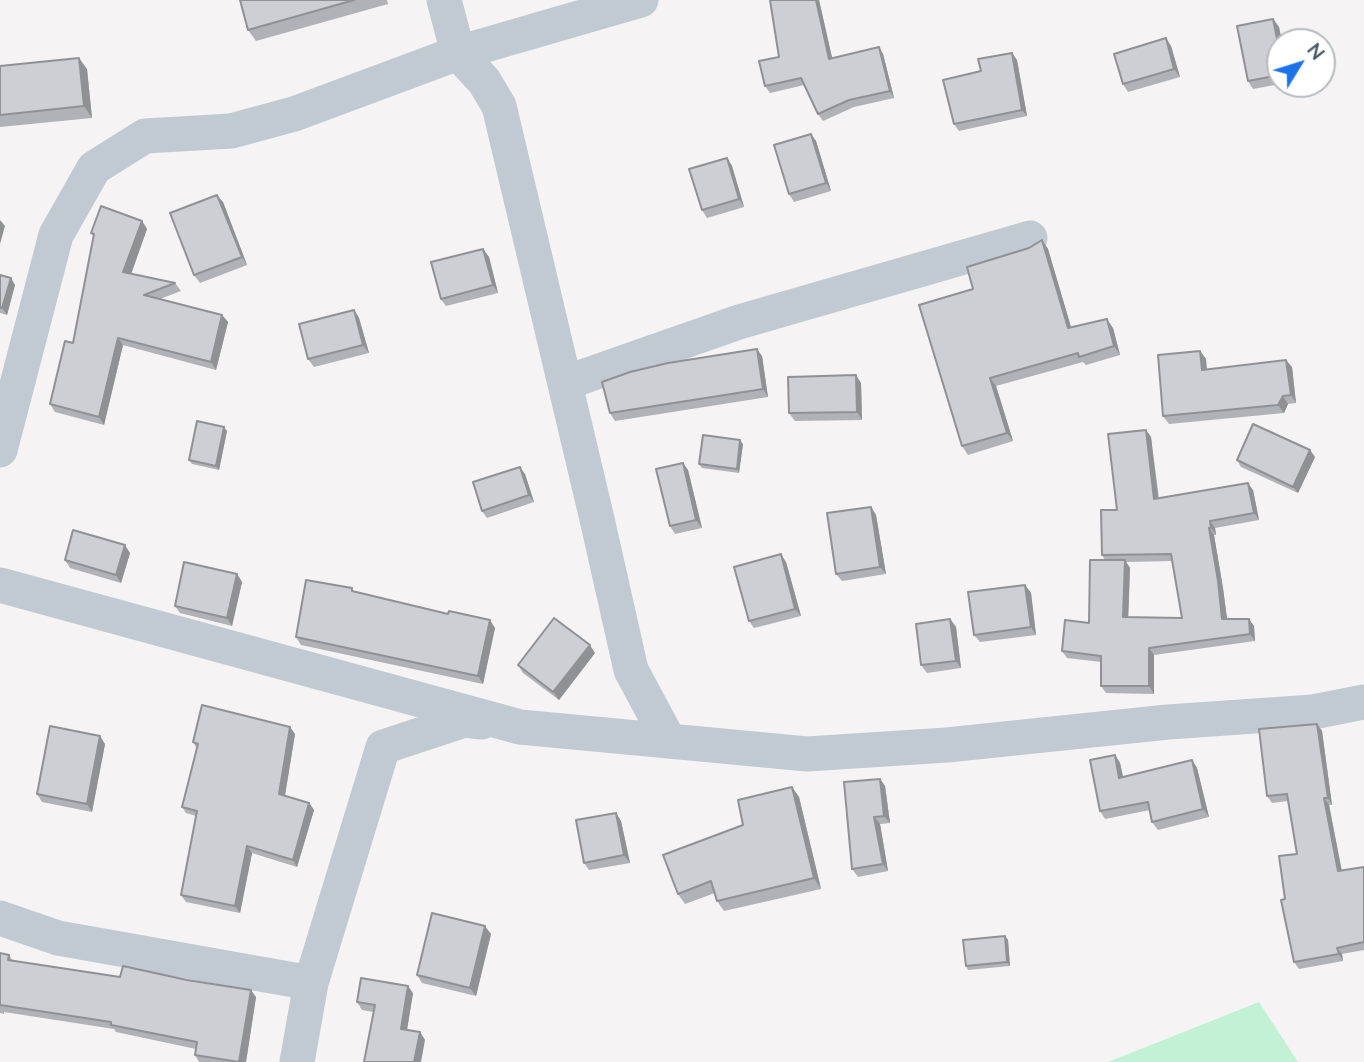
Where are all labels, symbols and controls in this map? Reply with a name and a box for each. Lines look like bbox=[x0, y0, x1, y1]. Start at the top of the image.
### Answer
north arrow bbox=[1266, 28, 1336, 98]
text: N bbox=[1303, 38, 1330, 64]

